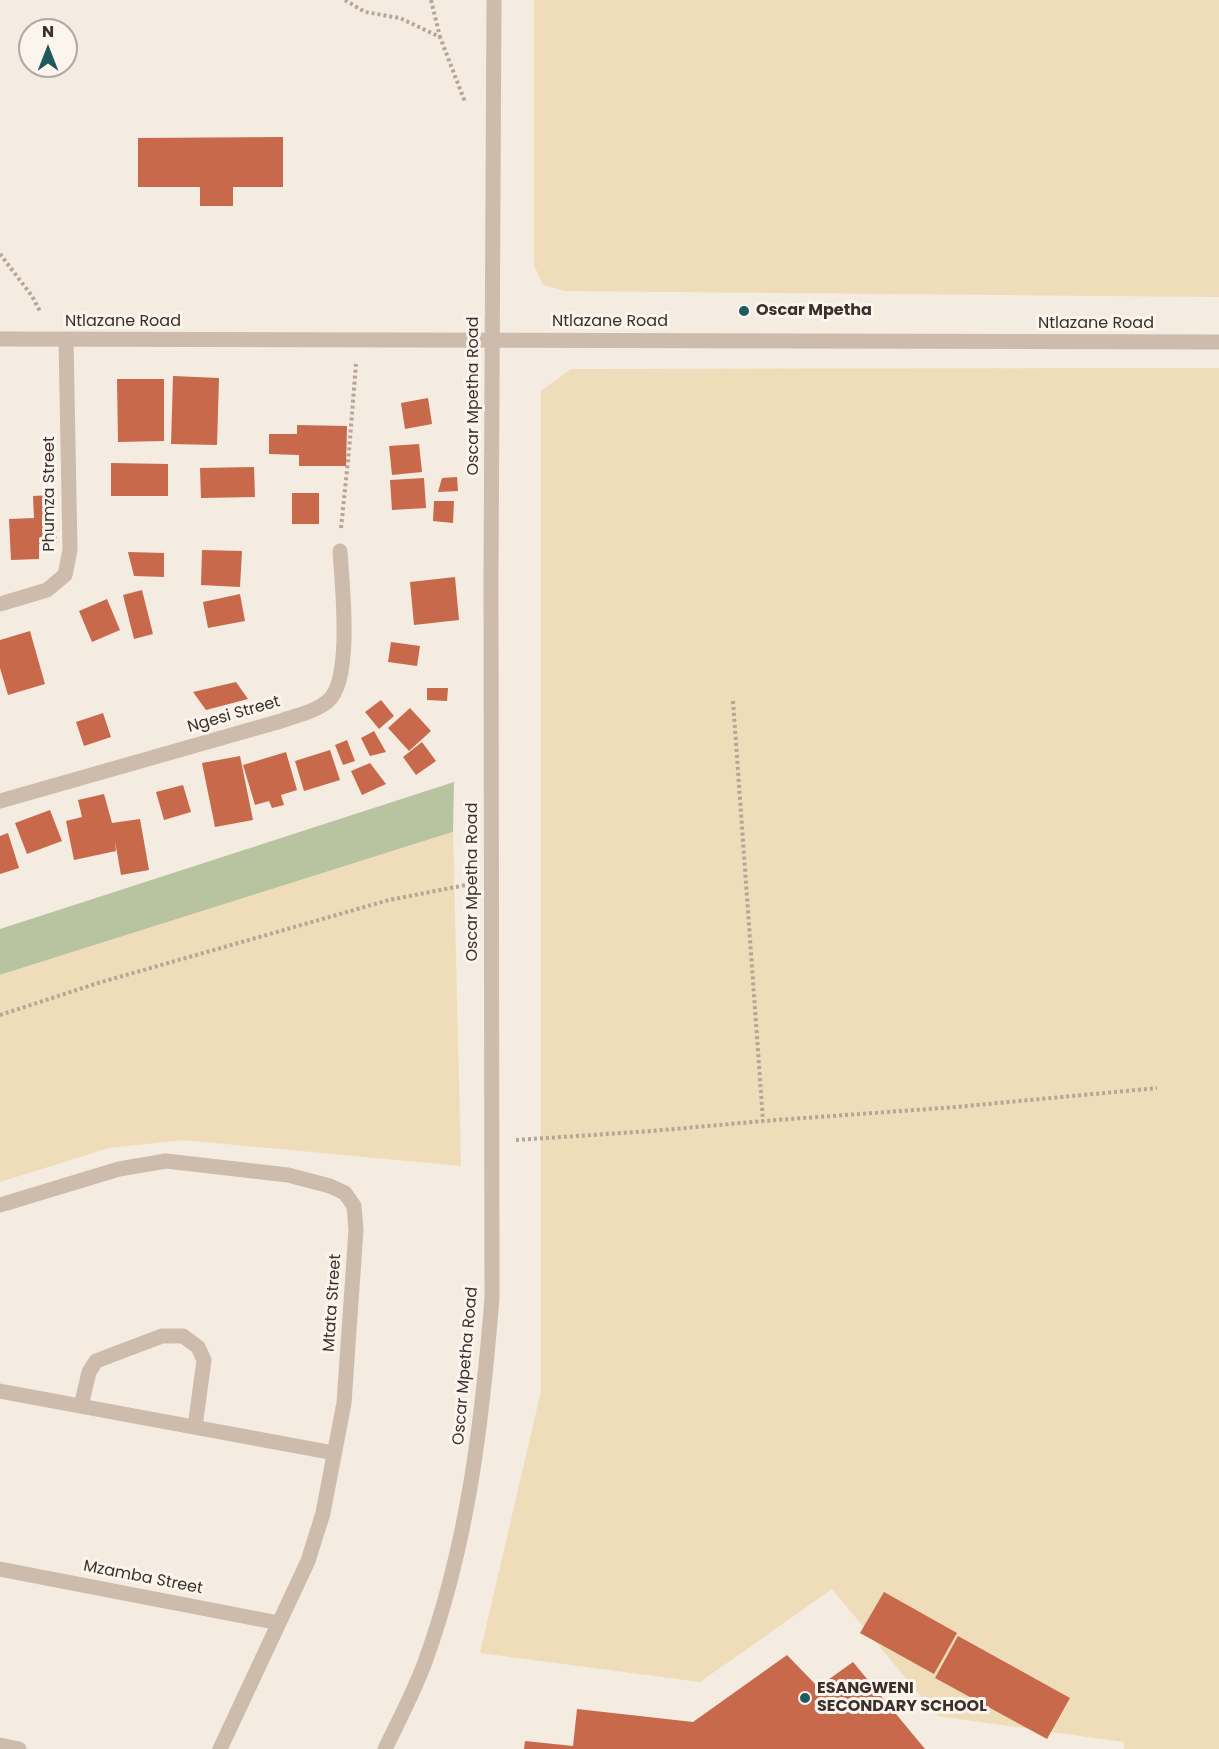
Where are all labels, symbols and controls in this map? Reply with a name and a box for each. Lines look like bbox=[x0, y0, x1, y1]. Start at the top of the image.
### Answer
north arrow bbox=[18, 18, 78, 78]
text: N bbox=[42, 20, 54, 43]
place label: Oscar Mpetha bbox=[756, 301, 872, 321]
marker: Oscar Mpetha bbox=[737, 304, 751, 318]
street label: Ntlazane Road bbox=[65, 312, 181, 332]
street label: Ntlazane Road bbox=[552, 312, 668, 332]
street label: Ntlazane Road bbox=[1038, 314, 1154, 334]
street label: Oscar Mpetha Road bbox=[464, 317, 484, 475]
street label: Phumza Street bbox=[40, 436, 60, 552]
street label: Ngesi Street bbox=[186, 693, 282, 737]
street label: Oscar Mpetha Road bbox=[463, 803, 483, 961]
street label: Mtata Street bbox=[320, 1253, 346, 1353]
street label: Oscar Mpetha Road bbox=[450, 1286, 482, 1446]
street label: Mzamba Street bbox=[82, 1557, 204, 1599]
place label: ESANGWENI SECONDARY SCHOOL bbox=[817, 1679, 987, 1717]
marker: ESANGWENI SECONDARY SCHOOL bbox=[798, 1691, 812, 1705]

